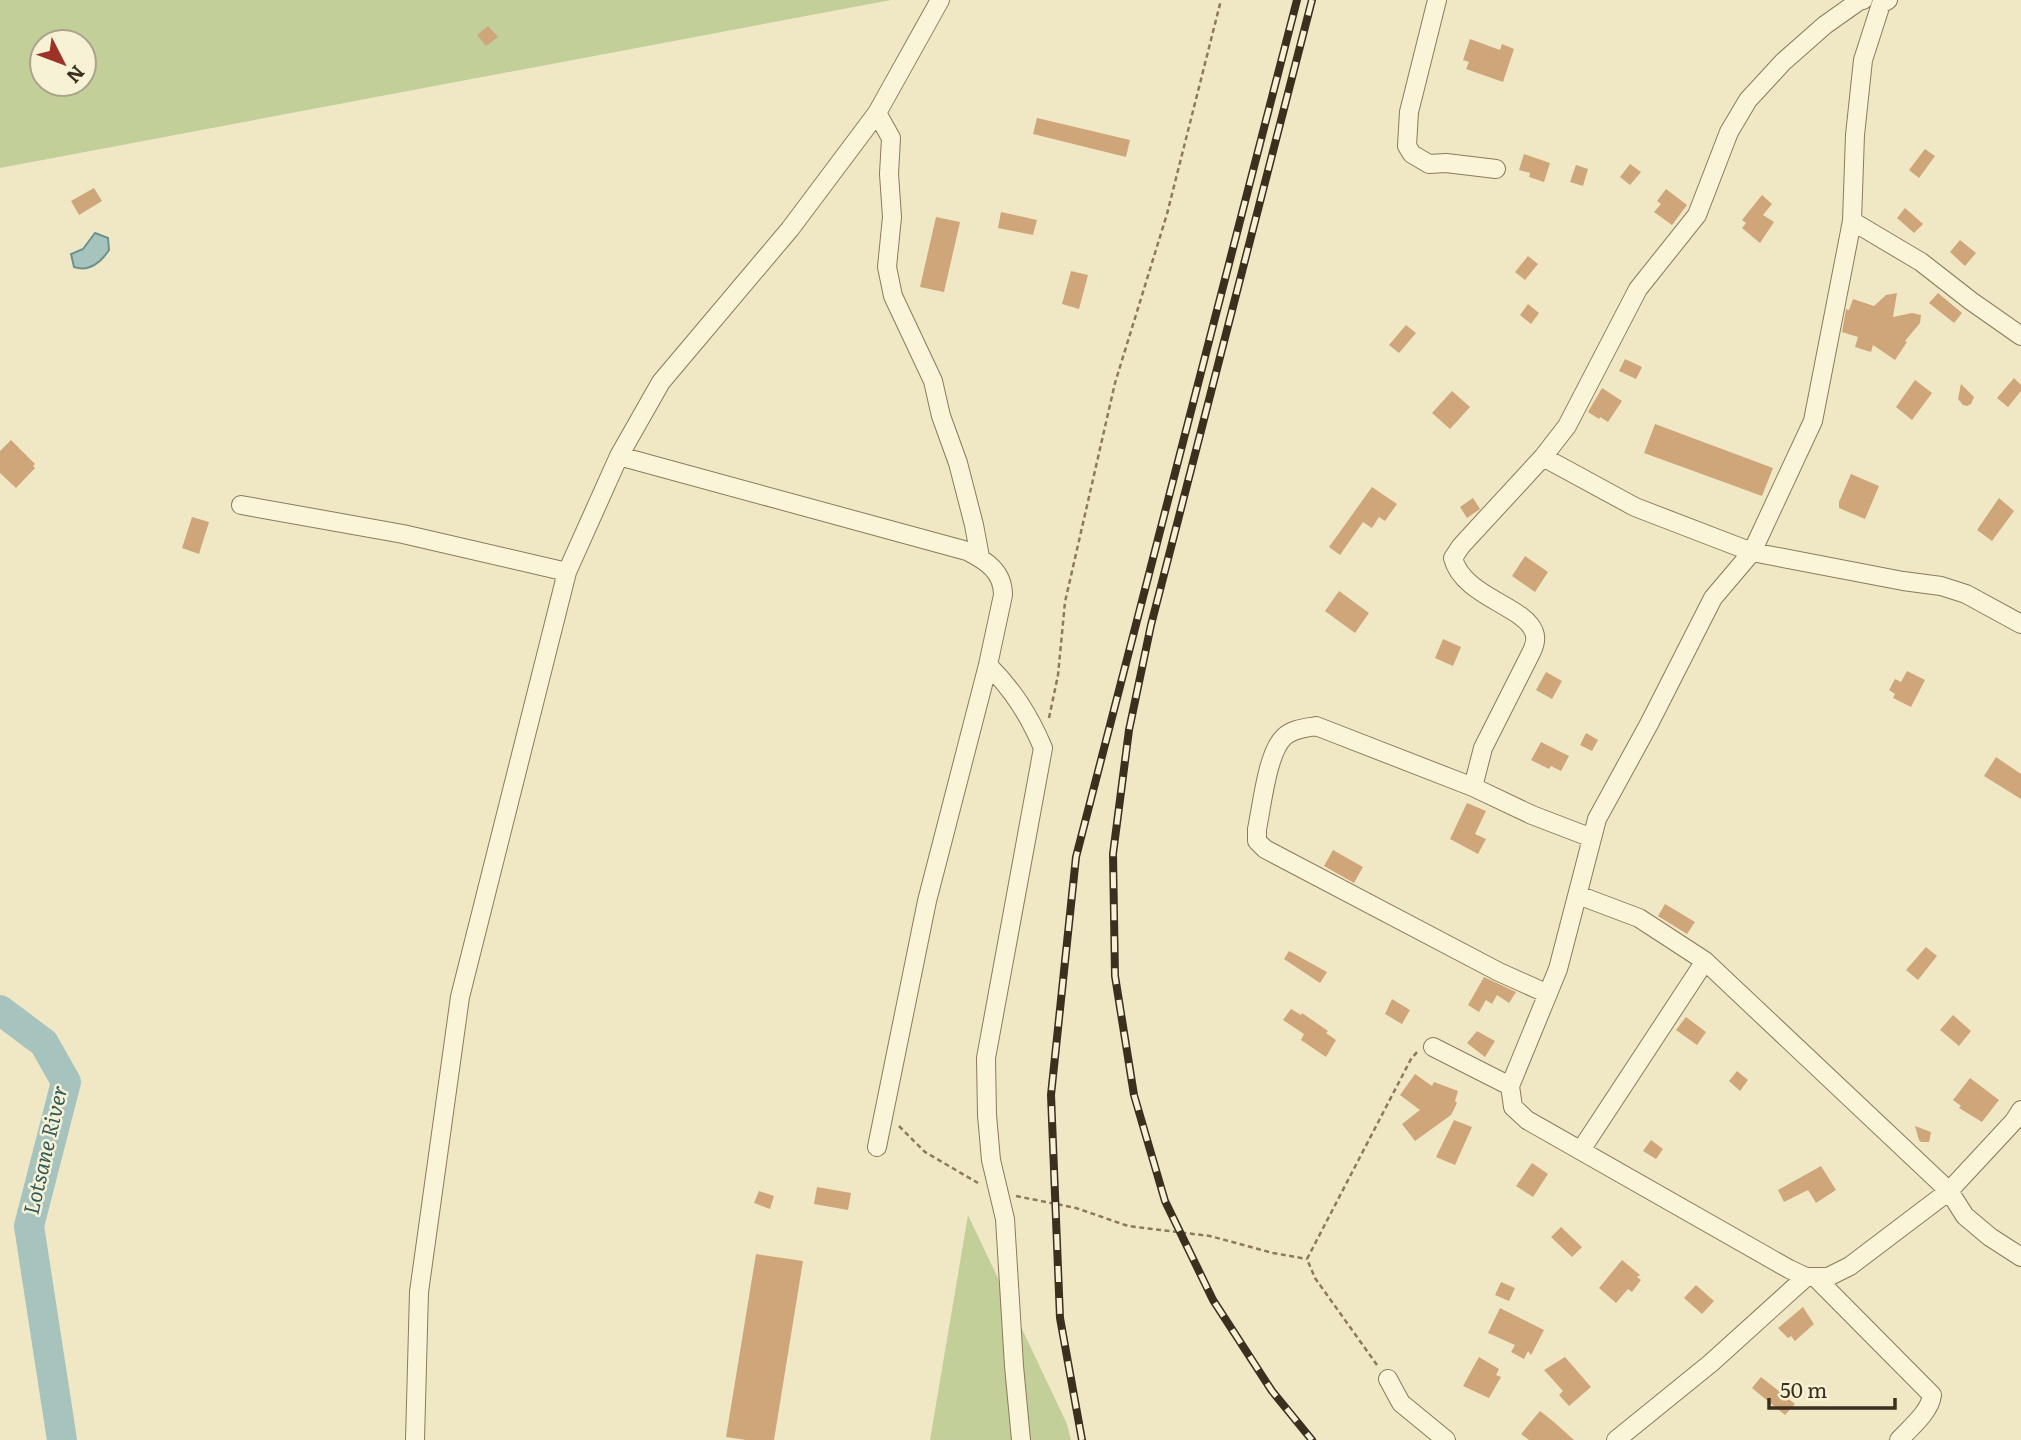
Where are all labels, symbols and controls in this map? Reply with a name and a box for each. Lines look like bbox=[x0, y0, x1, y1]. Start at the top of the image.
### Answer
north arrow bbox=[28, 28, 98, 98]
text: N bbox=[61, 60, 92, 90]
water label: Lotsane River bbox=[14, 1082, 74, 1217]
scale bar bbox=[1769, 1366, 1895, 1410]
text: 50 m bbox=[1780, 1373, 1827, 1404]

